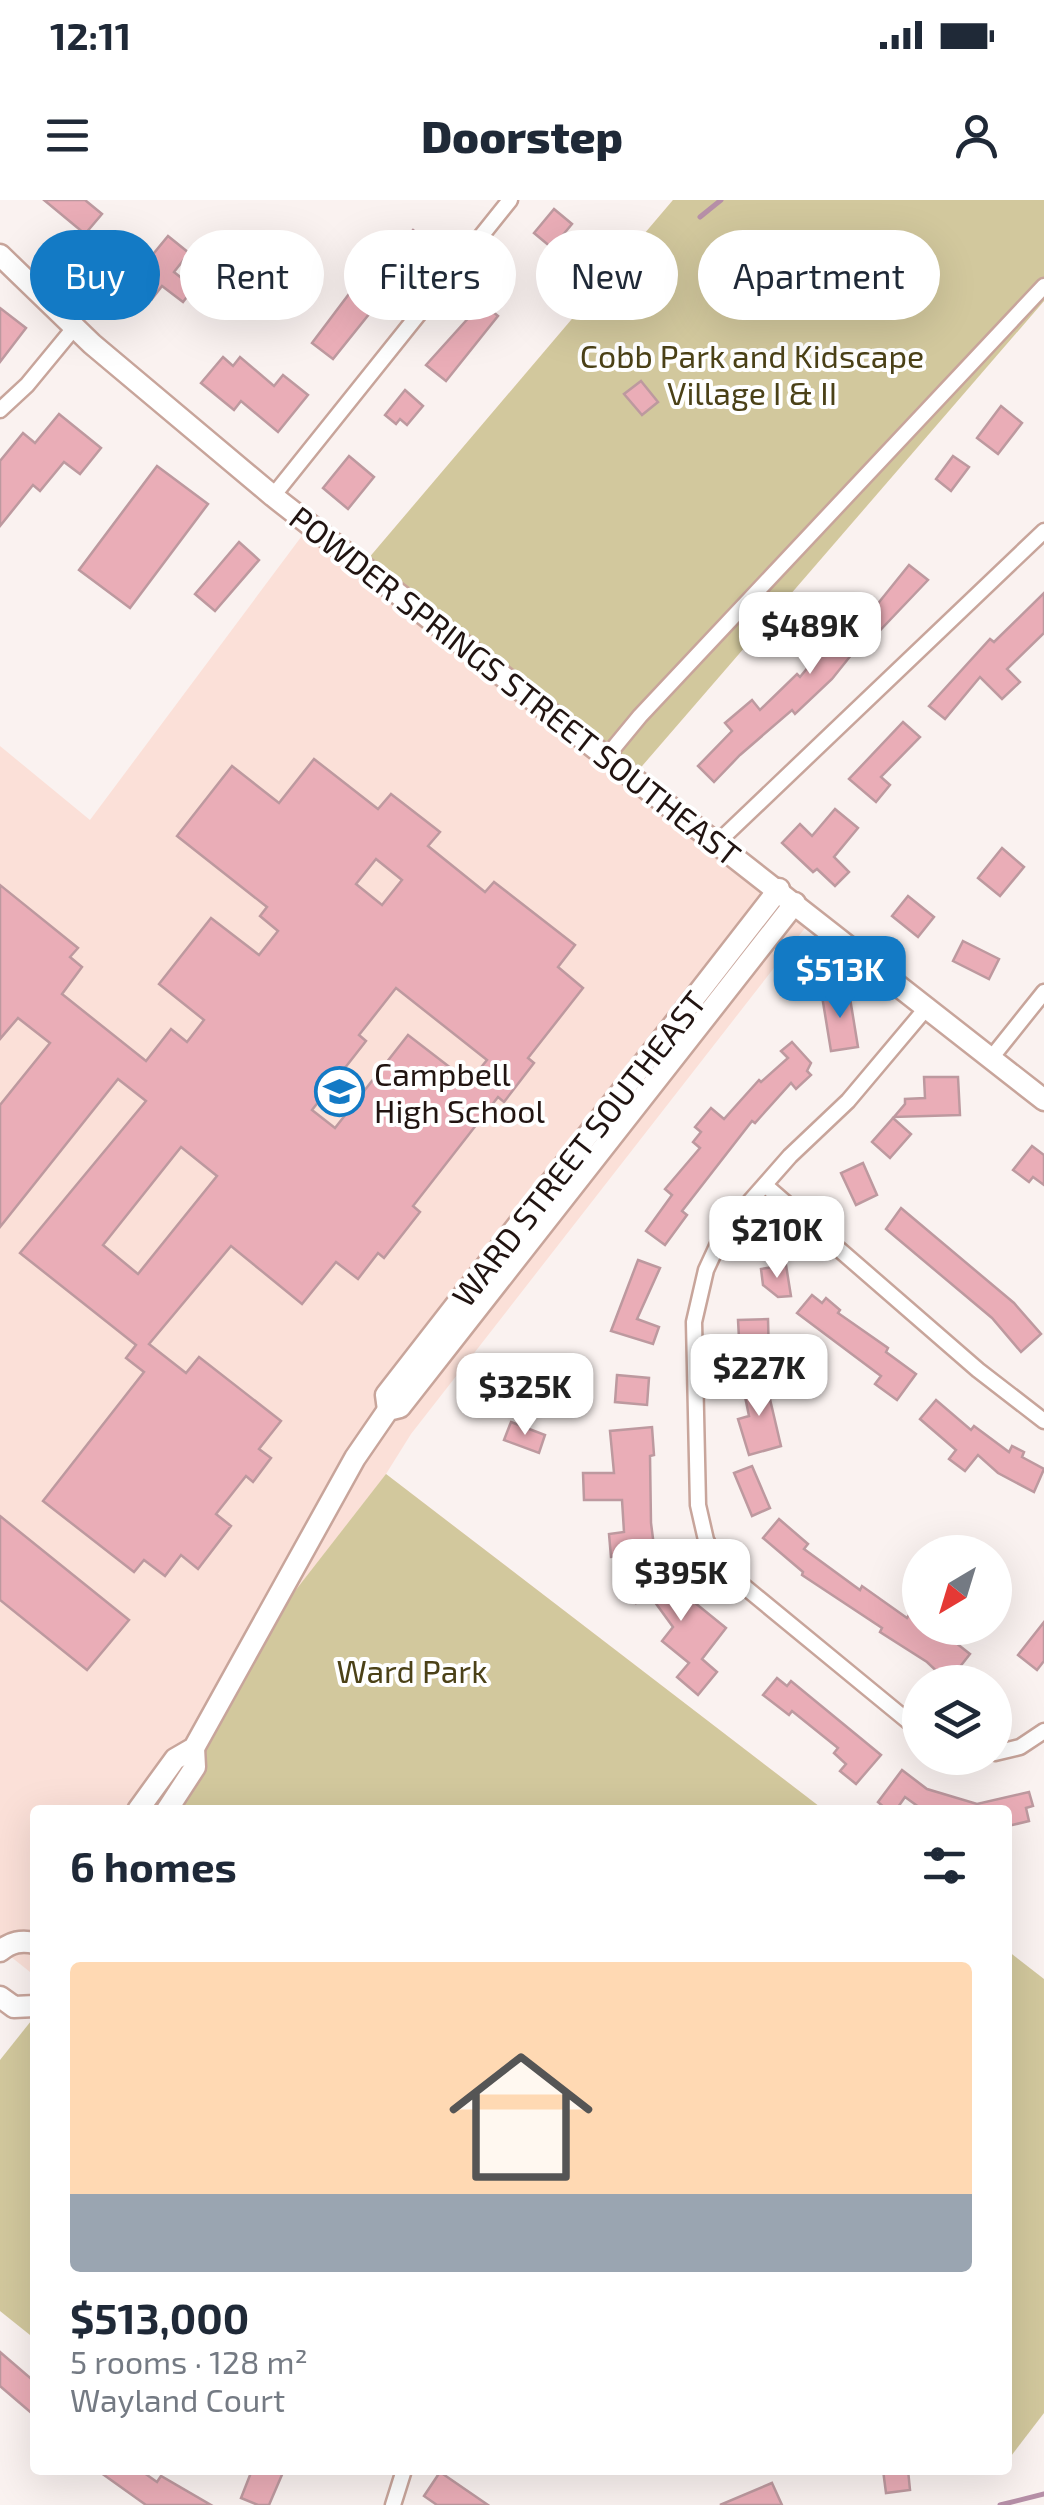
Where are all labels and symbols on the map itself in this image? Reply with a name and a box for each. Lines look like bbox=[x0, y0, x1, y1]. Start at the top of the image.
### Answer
park label: Cobb Park and Kidscape Village I & II bbox=[580, 336, 924, 411]
street label: POWDER SPRINGS STREET SOUTHEAST bbox=[283, 497, 749, 873]
pin: $489K bbox=[740, 592, 880, 677]
pin: $513K bbox=[770, 936, 910, 1021]
street label: WARD STREET SOUTHEAST bbox=[443, 983, 713, 1313]
place label: Campbell High School bbox=[374, 1054, 545, 1129]
school or university icon: Campbell High School bbox=[313, 1065, 365, 1117]
pin: $210K bbox=[707, 1196, 847, 1281]
pin: $227K bbox=[689, 1334, 829, 1419]
pin: $325K bbox=[455, 1353, 595, 1438]
north arrow bbox=[902, 1535, 1012, 1645]
pin: $395K bbox=[611, 1539, 751, 1624]
park label: Ward Park bbox=[337, 1651, 487, 1689]

